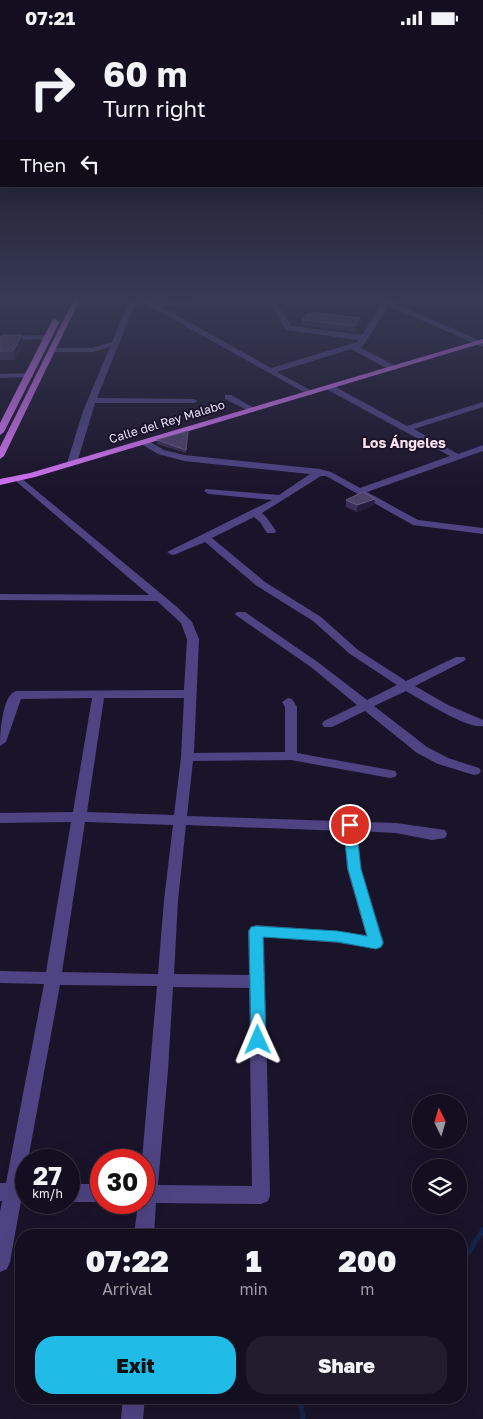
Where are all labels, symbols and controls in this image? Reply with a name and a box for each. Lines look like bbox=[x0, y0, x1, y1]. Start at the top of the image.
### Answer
text: 07:21 bbox=[25, 6, 75, 29]
text: 60 m bbox=[103, 53, 187, 95]
icon: right bbox=[20, 55, 85, 120]
text: Turn right bbox=[103, 95, 206, 122]
icon: left bbox=[76, 150, 104, 178]
text: Then bbox=[20, 153, 66, 176]
street label: Calle del Rey Malabo bbox=[107, 397, 227, 446]
district label: Los Ángeles bbox=[362, 434, 446, 451]
pin bbox=[329, 804, 371, 846]
icon: arrive bbox=[336, 811, 364, 839]
position arrow bbox=[231, 1013, 283, 1065]
north arrow bbox=[412, 1094, 468, 1149]
map controls bbox=[412, 1094, 467, 1214]
speed limit sign: 30 bbox=[90, 1149, 155, 1214]
button: layers bbox=[412, 1159, 467, 1214]
text: 27 bbox=[33, 1160, 62, 1191]
text: km/h bbox=[32, 1186, 63, 1201]
text: 07:22 bbox=[86, 1243, 169, 1279]
text: 1 bbox=[246, 1243, 261, 1279]
text: 200 bbox=[338, 1243, 396, 1279]
text: Arrival bbox=[102, 1279, 152, 1299]
text: min bbox=[239, 1279, 268, 1299]
text: m bbox=[360, 1279, 374, 1299]
button: Exit bbox=[35, 1336, 236, 1394]
button: Share bbox=[246, 1336, 447, 1394]

